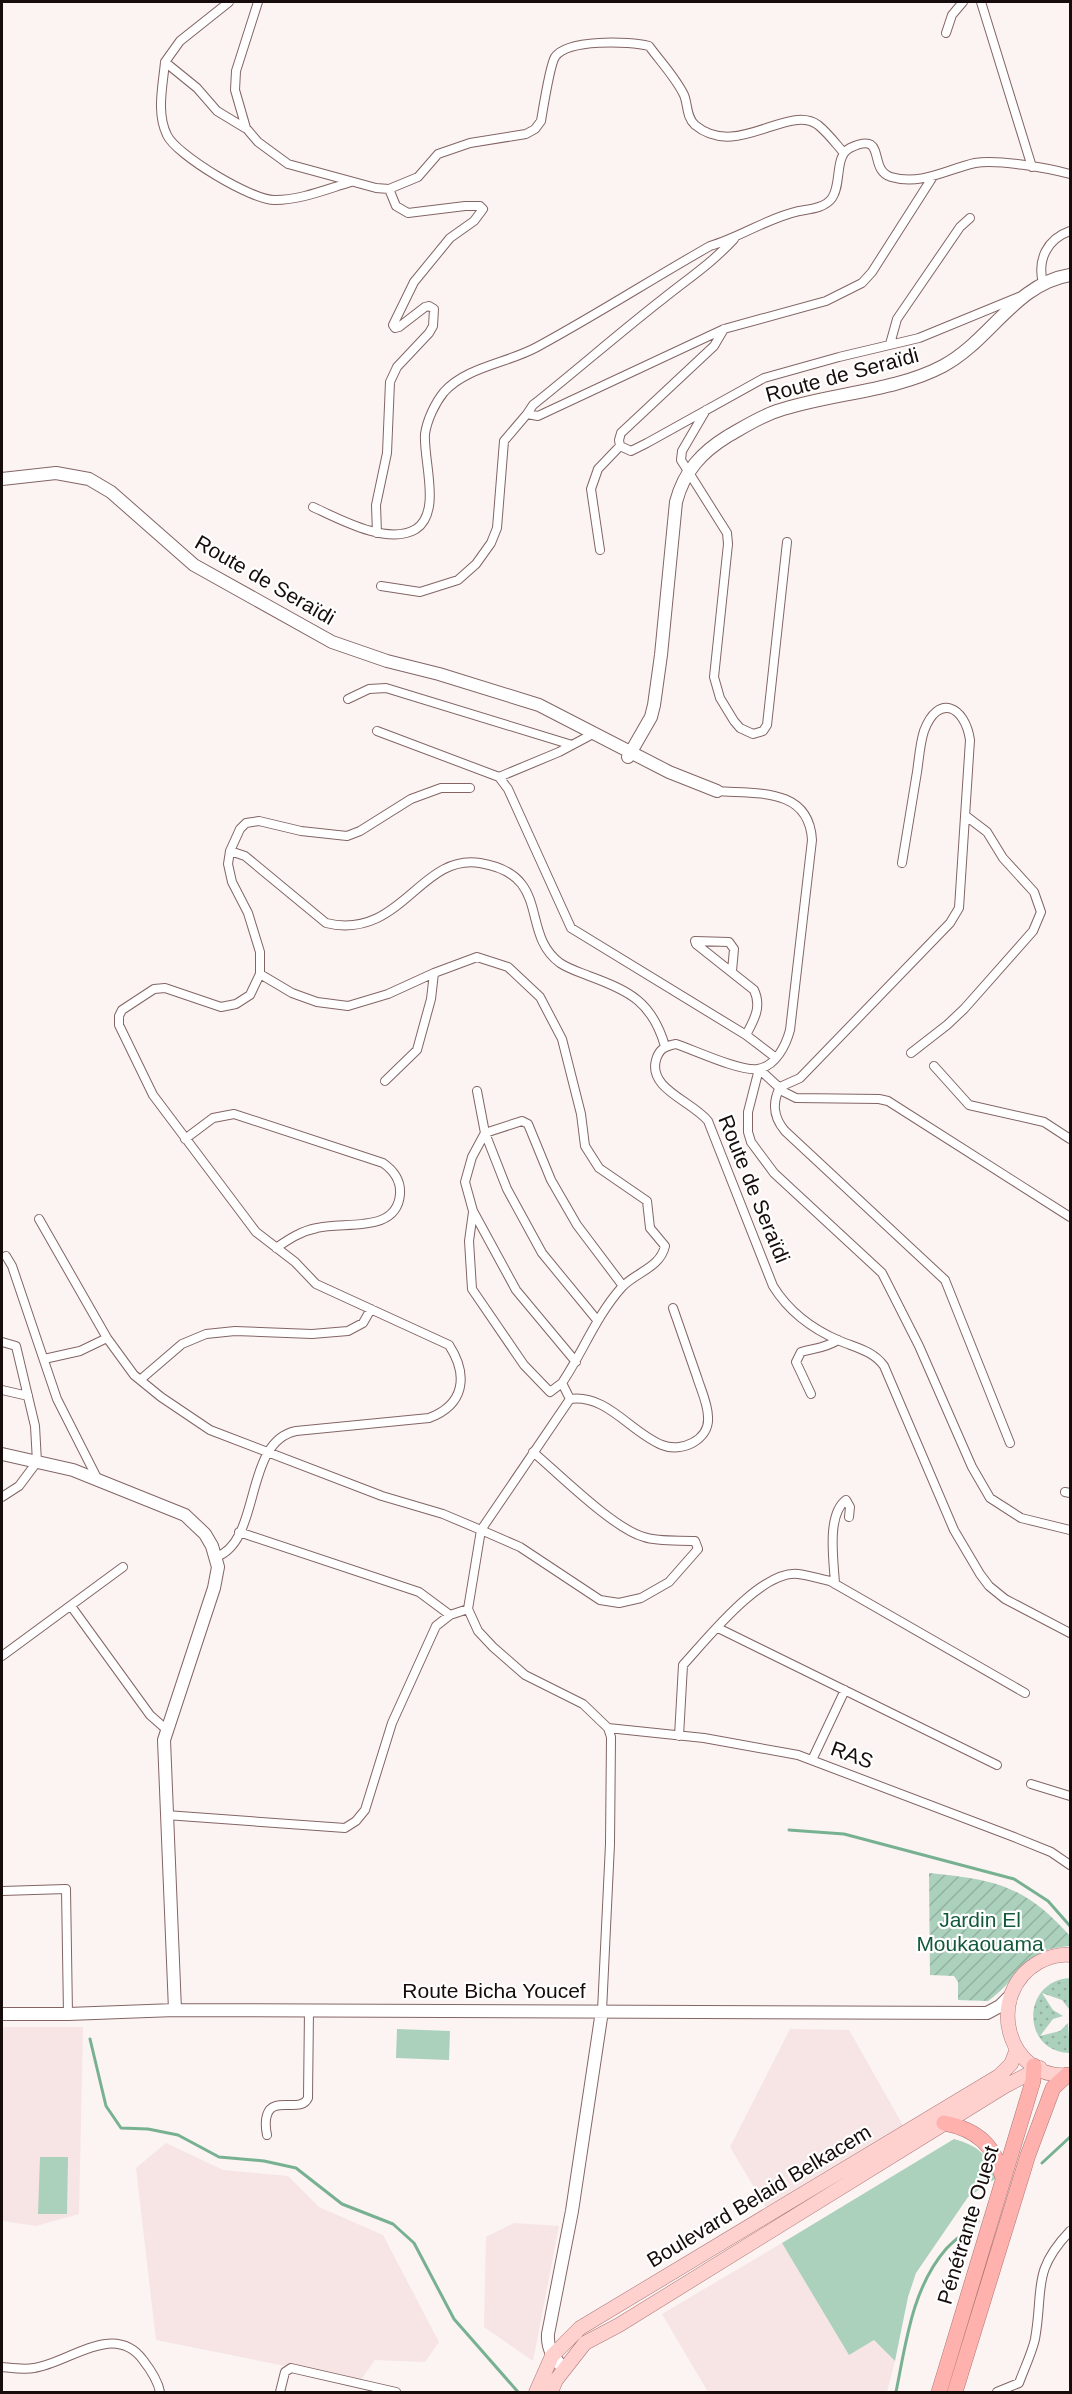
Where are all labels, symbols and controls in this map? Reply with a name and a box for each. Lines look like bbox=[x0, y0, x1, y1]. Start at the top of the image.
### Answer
street label: Route de Seraïdi bbox=[763, 343, 921, 406]
street label: Route de Seraïdi bbox=[191, 530, 339, 629]
street label: Route de Seraïdi bbox=[714, 1111, 795, 1266]
street label: RAS bbox=[828, 1736, 876, 1773]
park label: Jardin El Moukaouama bbox=[916, 1908, 1044, 1955]
street label: Route Bicha Youcef bbox=[402, 1979, 586, 2002]
street label: Boulevard Belaid Belkacem bbox=[643, 2120, 875, 2272]
street label: Pénétrante Ouest bbox=[932, 2143, 1003, 2307]

